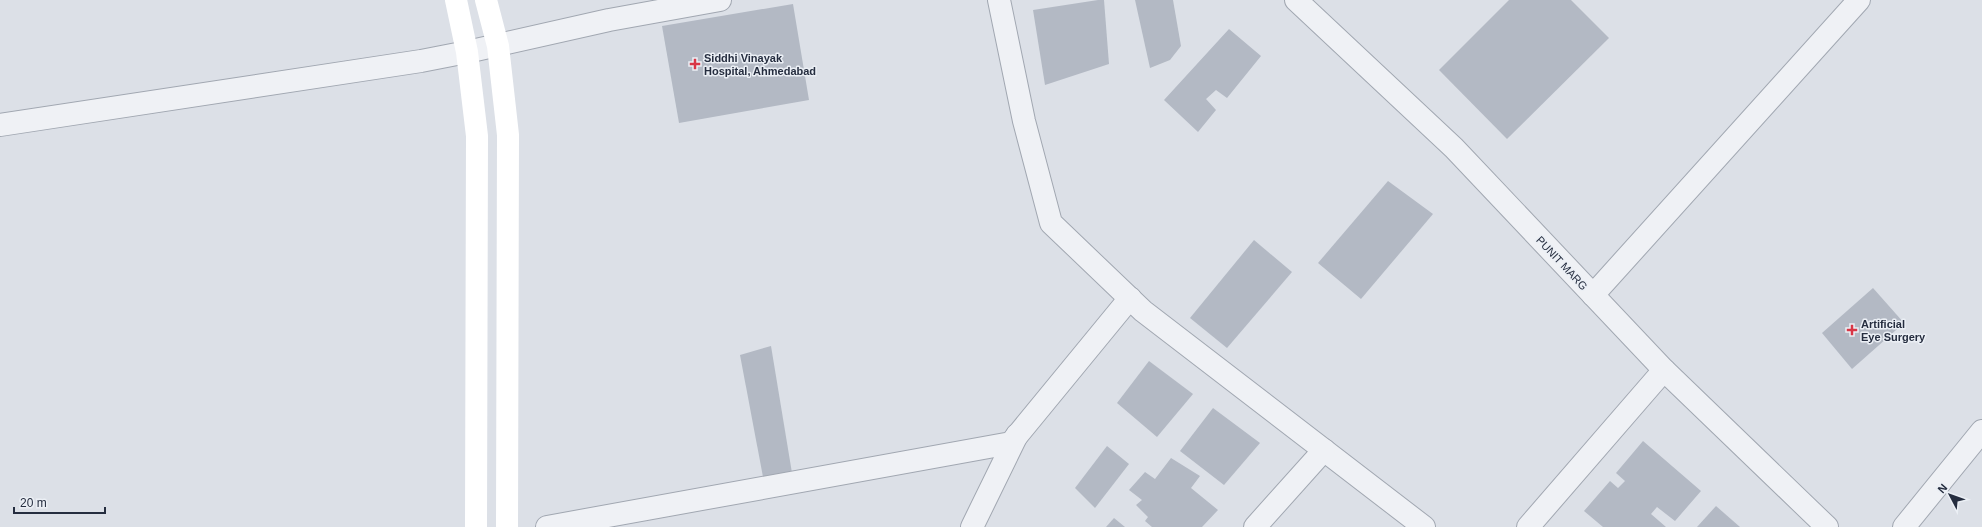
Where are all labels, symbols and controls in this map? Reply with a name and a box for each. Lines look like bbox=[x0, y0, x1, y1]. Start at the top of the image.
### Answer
place label: Siddhi Vinayak Hospital, Ahmedabad bbox=[704, 52, 816, 77]
marker: Siddhi Vinayak Hospital, Ahmedabad bbox=[689, 58, 701, 70]
street label: PUNIT MARG bbox=[1534, 234, 1590, 292]
place label: Artificial Eye Surgery bbox=[1861, 318, 1926, 343]
marker: Artificial Eye Surgery bbox=[1846, 324, 1858, 336]
north arrow bbox=[1930, 475, 1970, 515]
text: N bbox=[1935, 481, 1950, 495]
scale bar bbox=[14, 489, 105, 515]
text: 20 m bbox=[20, 496, 47, 510]

